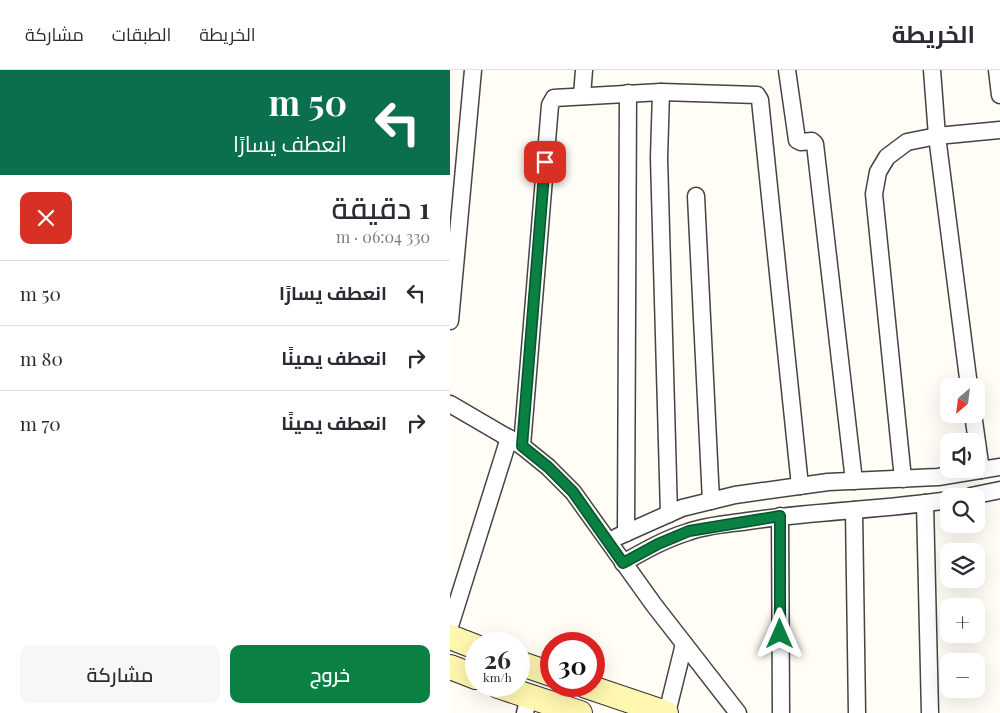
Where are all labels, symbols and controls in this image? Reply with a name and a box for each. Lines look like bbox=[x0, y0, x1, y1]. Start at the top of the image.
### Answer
text: الخريطة bbox=[892, 17, 975, 49]
text: مشاركة bbox=[25, 22, 84, 46]
text: الطبقات bbox=[112, 22, 171, 46]
text: الخريطة bbox=[199, 22, 256, 46]
text: 50 m bbox=[269, 78, 347, 125]
icon: left bbox=[365, 90, 430, 155]
text: انعطف يسارًا bbox=[233, 128, 347, 158]
pin bbox=[524, 141, 566, 183]
icon: arrive bbox=[531, 148, 559, 176]
text: 1 دقيقة bbox=[332, 187, 430, 227]
button: close bbox=[20, 192, 72, 244]
text: 330 m · 06:04 bbox=[336, 226, 430, 247]
text: انعطف يسارًا bbox=[279, 279, 387, 305]
icon: left bbox=[402, 279, 430, 307]
text: 50 m bbox=[20, 280, 61, 306]
text: انعطف يمينًا bbox=[281, 344, 387, 370]
icon: right bbox=[402, 344, 430, 372]
text: 80 m bbox=[20, 345, 63, 371]
north arrow bbox=[940, 378, 985, 422]
map controls bbox=[940, 378, 985, 698]
text: انعطف يمينًا bbox=[281, 409, 387, 435]
icon: right bbox=[402, 409, 430, 437]
text: 70 m bbox=[20, 410, 61, 436]
button: sound bbox=[940, 433, 985, 478]
button: search bbox=[940, 488, 985, 533]
button: layers bbox=[940, 543, 985, 588]
button: + bbox=[940, 598, 985, 643]
position arrow bbox=[753, 607, 805, 659]
speed limit sign: 30 bbox=[540, 632, 605, 697]
text: 26 bbox=[484, 642, 511, 675]
button: مشاركة bbox=[20, 645, 220, 703]
button: خروج bbox=[230, 645, 430, 703]
button: − bbox=[940, 653, 985, 698]
text: km/h bbox=[483, 669, 512, 685]

